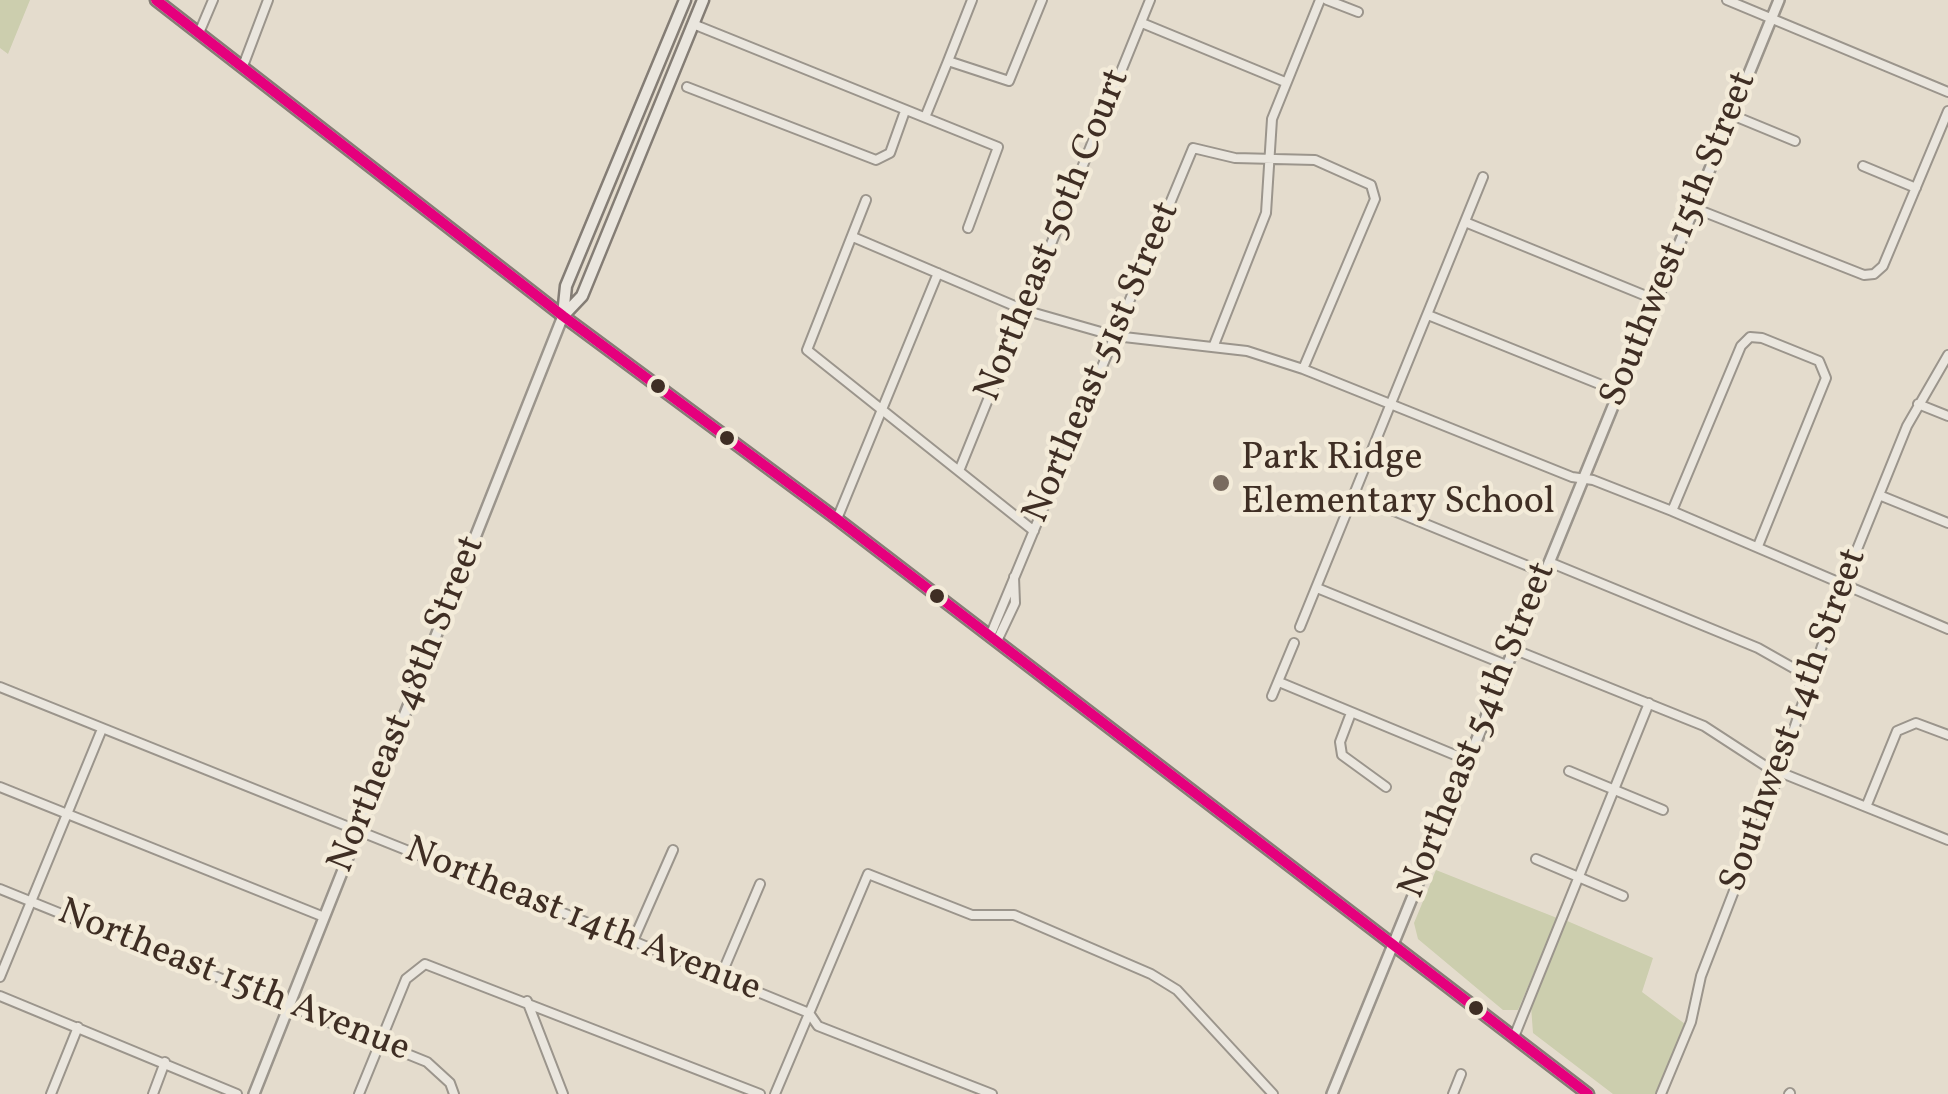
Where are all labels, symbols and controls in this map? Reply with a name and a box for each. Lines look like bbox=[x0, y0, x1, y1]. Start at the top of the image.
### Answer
street label: Northeast 50th Court bbox=[968, 63, 1142, 409]
street label: Southwest 15th Street bbox=[1593, 66, 1769, 414]
street label: Northeast 51st Street bbox=[1016, 196, 1192, 530]
unlabelled marker bbox=[648, 376, 668, 396]
unlabelled marker bbox=[717, 428, 737, 448]
place label: Park Ridge Elementary School bbox=[1241, 438, 1555, 528]
marker: Park Ridge Elementary School bbox=[1210, 472, 1232, 494]
street label: Northeast 48th Street bbox=[321, 530, 497, 880]
street label: Southwest 14th Street bbox=[1713, 543, 1879, 899]
street label: Northeast 54th Street bbox=[1392, 556, 1568, 906]
unlabelled marker bbox=[927, 586, 947, 606]
street label: Northeast 14th Avenue bbox=[397, 830, 767, 1014]
street label: Northeast 15th Avenue bbox=[50, 892, 416, 1074]
unlabelled marker bbox=[1466, 998, 1486, 1018]

